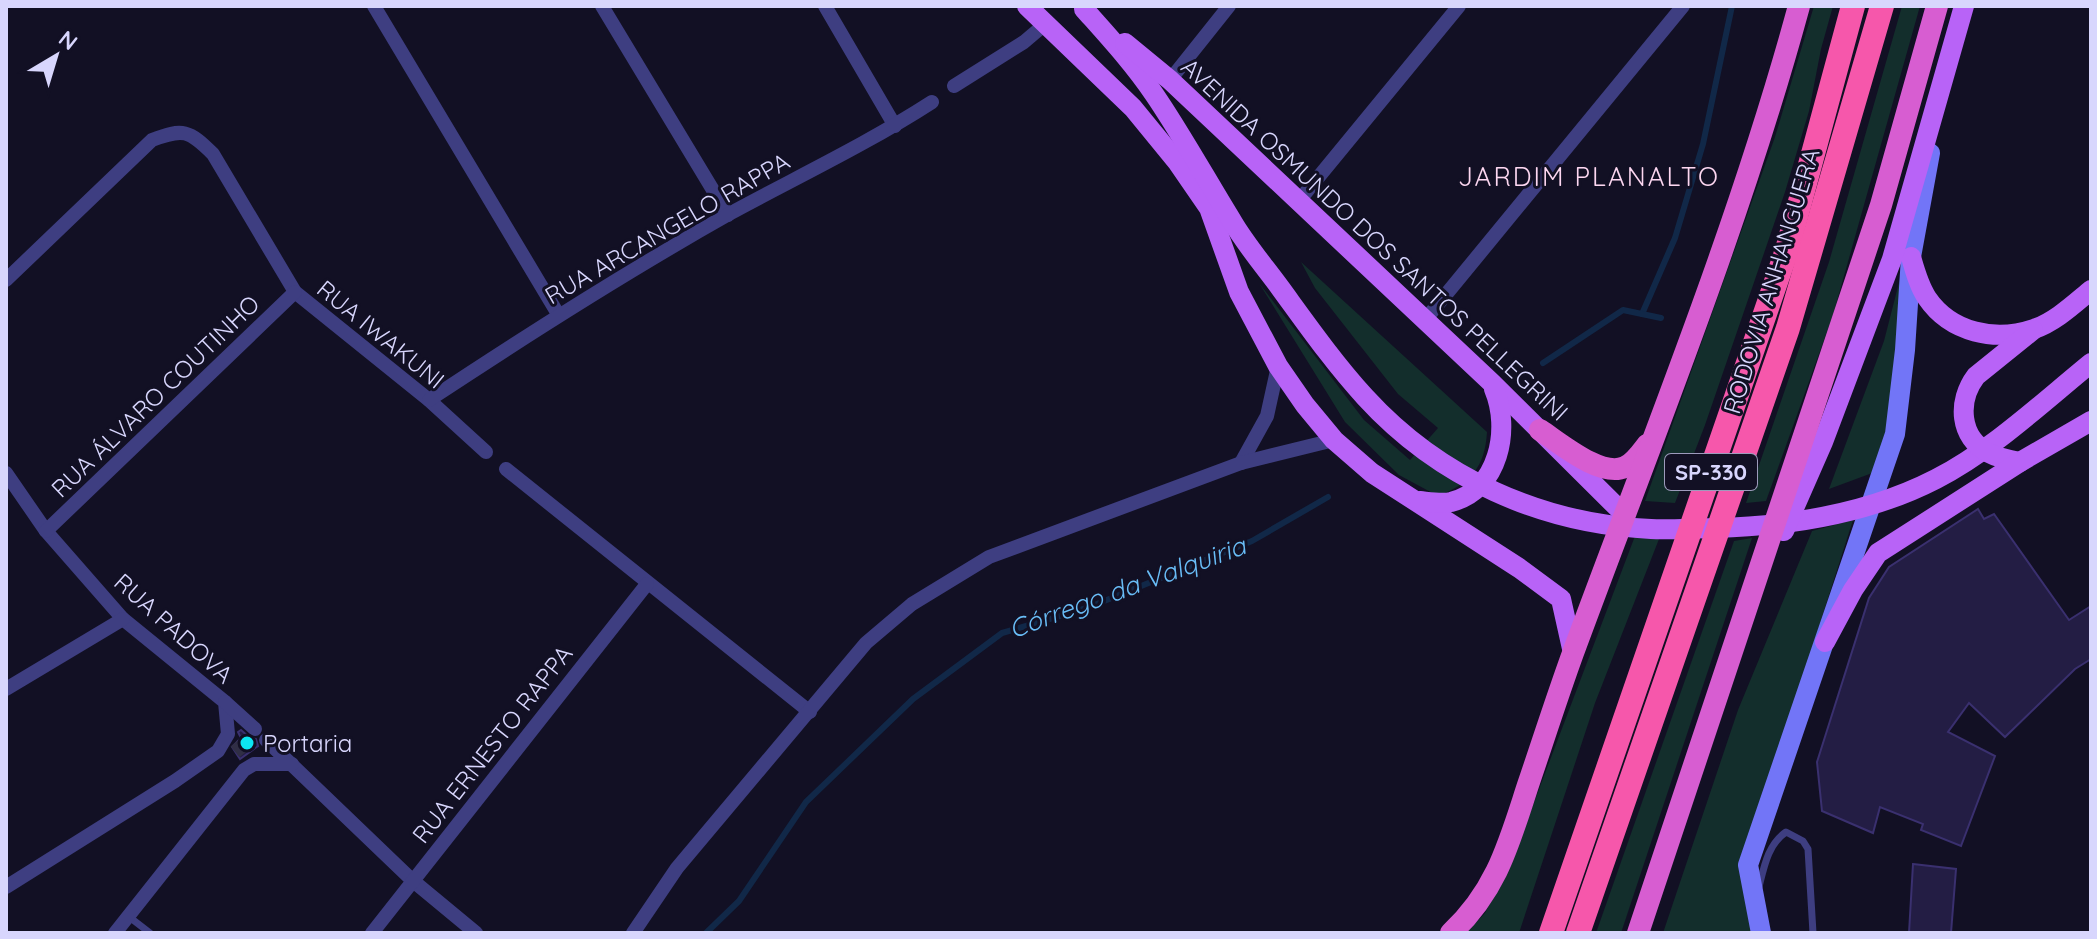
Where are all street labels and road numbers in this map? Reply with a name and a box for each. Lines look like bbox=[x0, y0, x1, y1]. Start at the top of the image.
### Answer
street label: AVENIDA OSMUNDO DOS SANTOS PELLEGRINI bbox=[1175, 51, 1575, 427]
street label: RODOVIA ANHANGUERA bbox=[1716, 145, 1826, 417]
street label: RUA ARCANGELO RAPPA bbox=[539, 146, 795, 310]
street label: RUA IWAKUNI bbox=[311, 273, 451, 395]
street label: RUA ÁLVARO COUTINHO bbox=[44, 289, 266, 503]
road number: SP-330 bbox=[1665, 454, 1757, 490]
street label: RUA PADOVA bbox=[108, 567, 240, 689]
street label: RUA ERNESTO RAPPA bbox=[405, 639, 579, 849]

